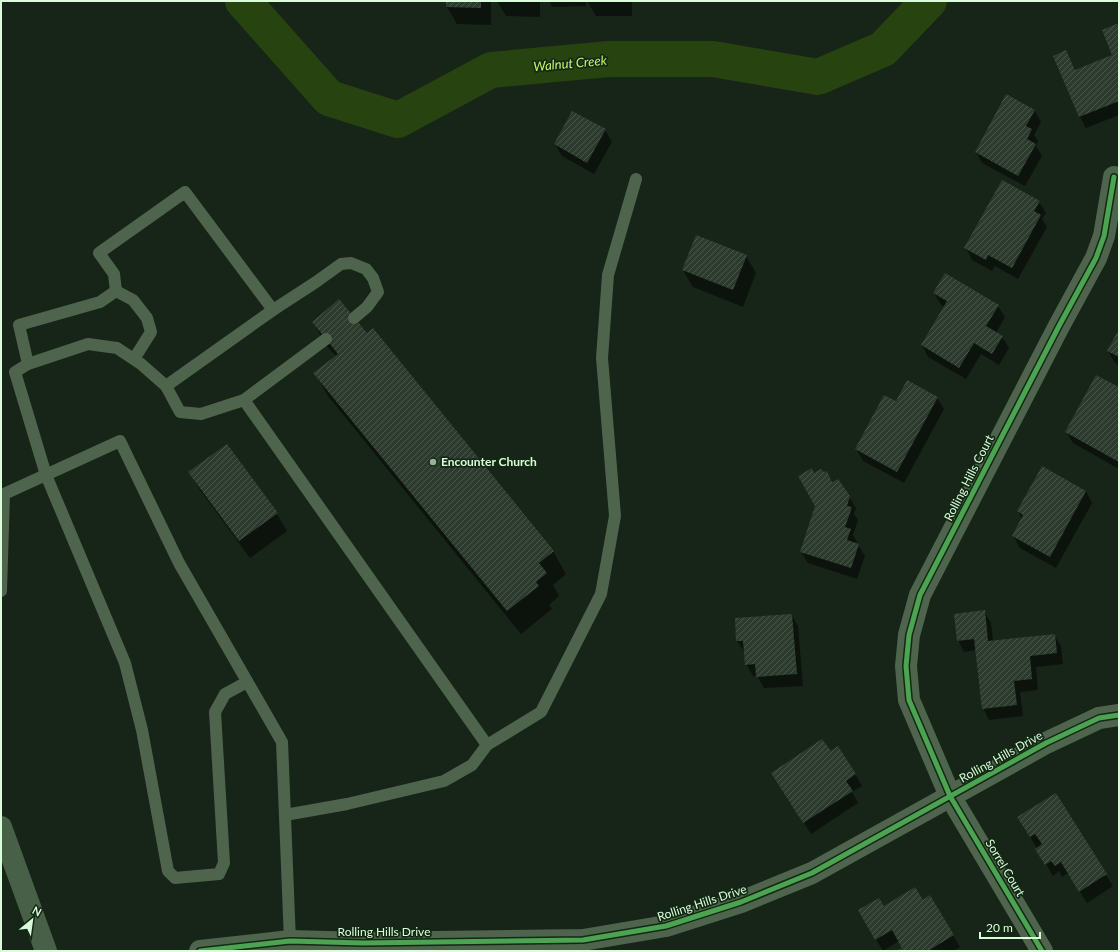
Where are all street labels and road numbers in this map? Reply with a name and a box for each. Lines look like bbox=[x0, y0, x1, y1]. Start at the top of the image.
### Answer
street label: Rolling Hills Court bbox=[940, 432, 997, 523]
street label: Rolling Hills Drive bbox=[956, 727, 1045, 786]
street label: Sorrel Court bbox=[982, 836, 1029, 900]
street label: Rolling Hills Drive bbox=[655, 881, 748, 924]
street label: Rolling Hills Drive bbox=[338, 924, 430, 939]

